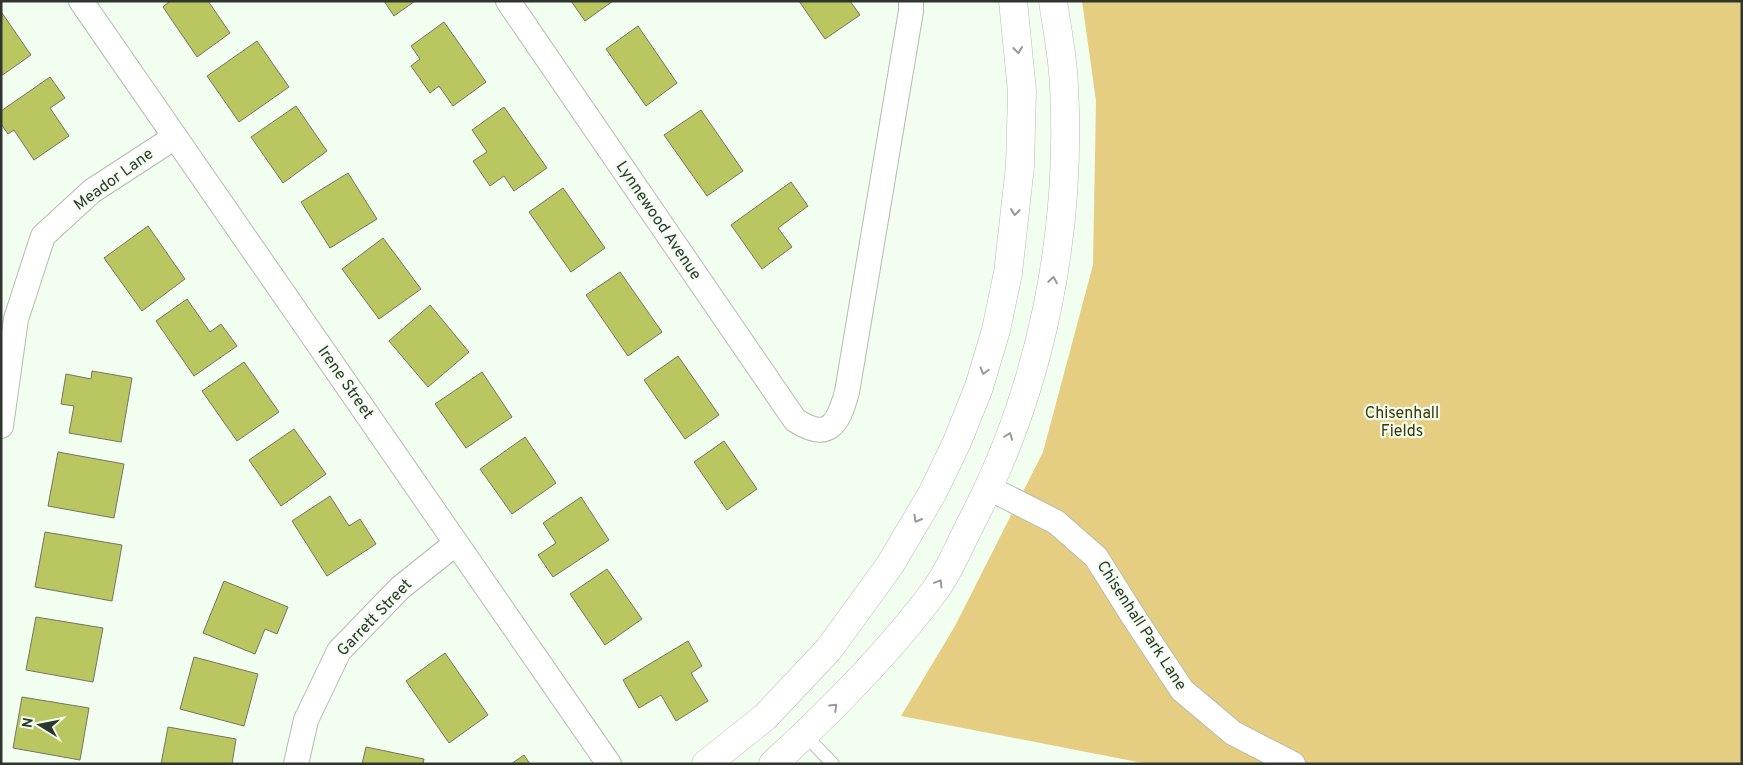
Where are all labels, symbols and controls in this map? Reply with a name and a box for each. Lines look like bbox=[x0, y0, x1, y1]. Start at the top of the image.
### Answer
one-way arrow bbox=[1012, 46, 1023, 54]
street label: Meador Lane bbox=[70, 144, 158, 216]
street label: Lynnewood Avenue bbox=[611, 158, 705, 284]
one-way arrow bbox=[1010, 208, 1021, 216]
one-way arrow bbox=[1047, 276, 1058, 284]
street label: Irene Street bbox=[312, 343, 378, 423]
one-way arrow bbox=[979, 366, 989, 374]
park label: Chisenhall Fields bbox=[1365, 404, 1439, 442]
one-way arrow bbox=[1003, 433, 1013, 441]
one-way arrow bbox=[914, 513, 924, 522]
street label: Chisenhall Park Lane bbox=[1092, 557, 1190, 695]
street label: Garrett Street bbox=[333, 575, 417, 661]
one-way arrow bbox=[933, 579, 943, 588]
north arrow bbox=[15, 700, 65, 750]
one-way arrow bbox=[828, 703, 837, 712]
text: N bbox=[19, 717, 38, 729]

